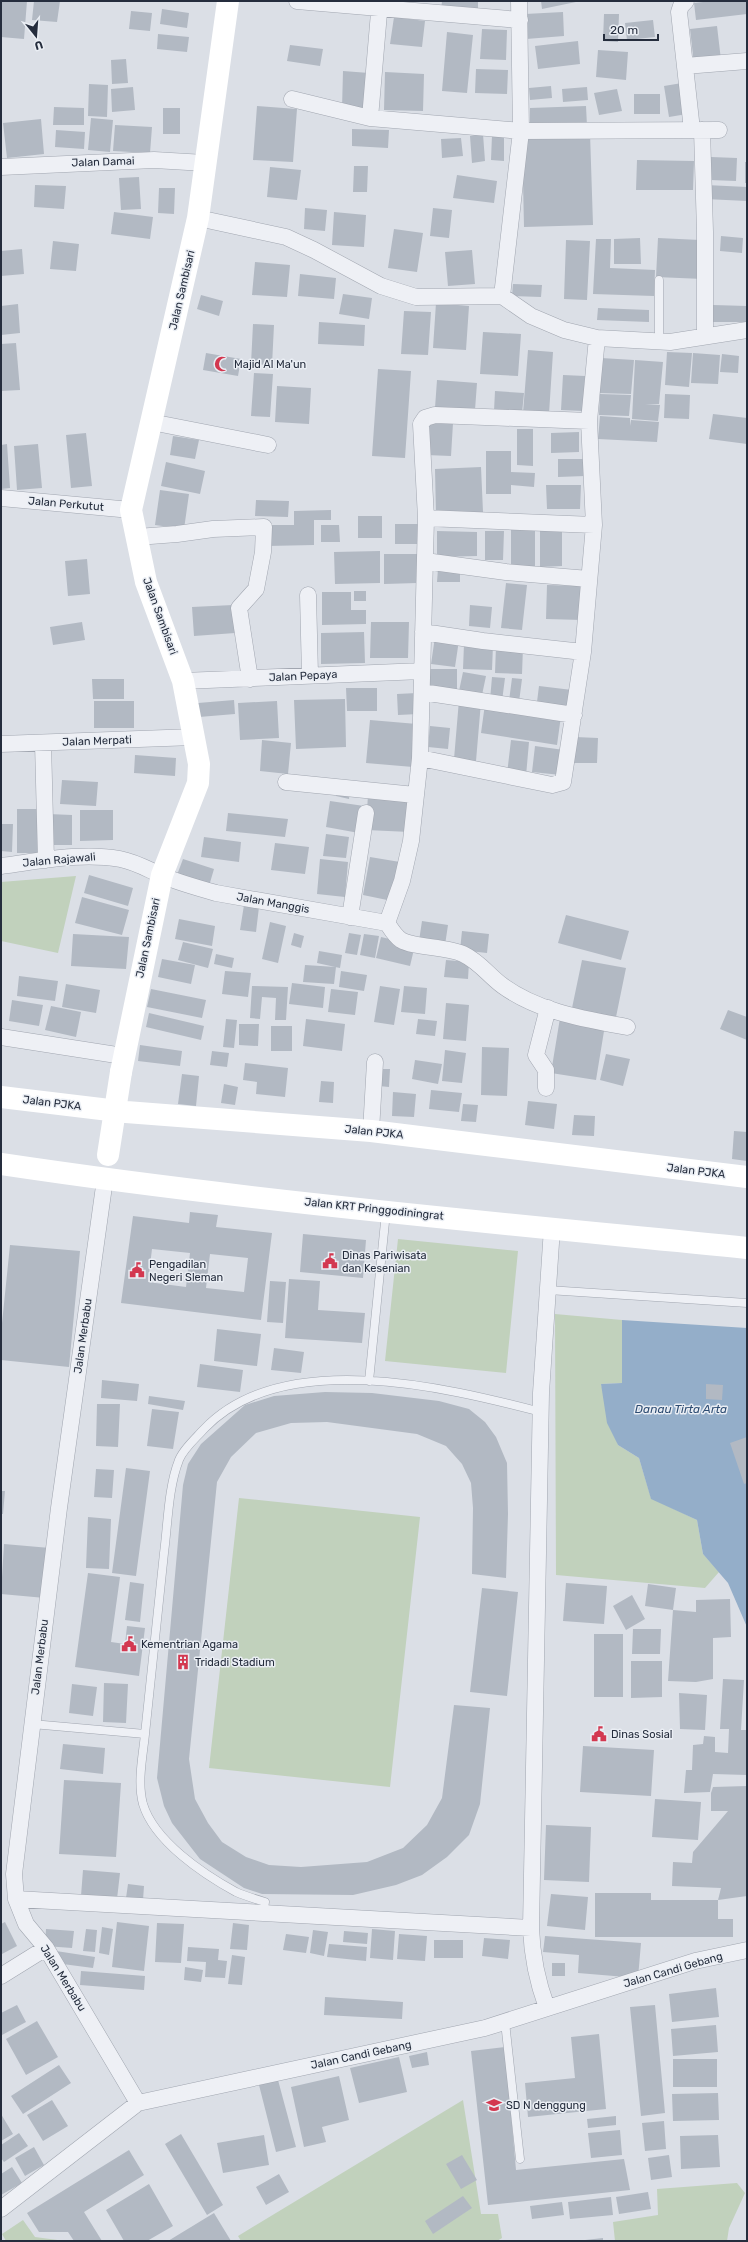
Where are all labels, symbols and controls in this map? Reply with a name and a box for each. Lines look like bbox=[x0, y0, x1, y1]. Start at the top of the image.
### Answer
north arrow bbox=[16, 16, 56, 56]
scale bar bbox=[604, 16, 658, 42]
text: 20 m bbox=[610, 23, 638, 37]
text: U bbox=[33, 38, 44, 52]
street label: Jalan Damai bbox=[71, 154, 135, 170]
street label: Jalan Sambisari bbox=[166, 249, 198, 331]
mosque icon: Majid Al Ma'un bbox=[213, 355, 231, 373]
place label: Majid Al Ma'un bbox=[234, 358, 306, 371]
street label: Jalan Perkutut bbox=[28, 494, 105, 514]
street label: Jalan Sambisari bbox=[140, 575, 180, 657]
street label: Jalan Pepaya bbox=[268, 668, 338, 684]
street label: Jalan Merpati bbox=[62, 733, 132, 749]
street label: Jalan Rajawali bbox=[22, 850, 96, 870]
street label: Jalan Manggis bbox=[235, 890, 311, 916]
street label: Jalan Sambisari bbox=[133, 897, 163, 979]
street label: Jalan PJKA bbox=[22, 1093, 83, 1113]
street label: Jalan PJKA bbox=[344, 1122, 405, 1142]
street label: Jalan PJKA bbox=[666, 1161, 727, 1181]
street label: Jalan KRT Pringgodiningrat bbox=[304, 1195, 445, 1223]
place label: Dinas Pariwisata dan Kesenian bbox=[342, 1249, 427, 1275]
public building icon: Dinas Pariwisata dan Kesenian bbox=[321, 1252, 339, 1270]
place label: Pengadilan Negeri Sleman bbox=[149, 1258, 223, 1284]
public building icon: Pengadilan Negeri Sleman bbox=[128, 1261, 146, 1279]
street label: Jalan Merbabu bbox=[71, 1297, 95, 1375]
water label: Danau Tirta Arta bbox=[635, 1402, 727, 1416]
street label: Jalan Merbabu bbox=[29, 1619, 51, 1695]
public building icon: Kementrian Agama bbox=[120, 1635, 138, 1653]
place label: Kementrian Agama bbox=[141, 1638, 238, 1651]
building icon: Tridadi Stadium bbox=[174, 1653, 192, 1671]
place label: Tridadi Stadium bbox=[195, 1656, 275, 1669]
public building icon: Dinas Sosial bbox=[590, 1725, 608, 1743]
place label: Dinas Sosial bbox=[611, 1728, 672, 1741]
street label: Jalan Merbabu bbox=[37, 1942, 89, 2014]
street label: Jalan Candi Gebang bbox=[622, 1950, 724, 1990]
street label: Jalan Candi Gebang bbox=[309, 2038, 413, 2072]
school or university icon: SD N denggung bbox=[485, 2096, 503, 2114]
place label: SD N denggung bbox=[506, 2099, 586, 2112]

